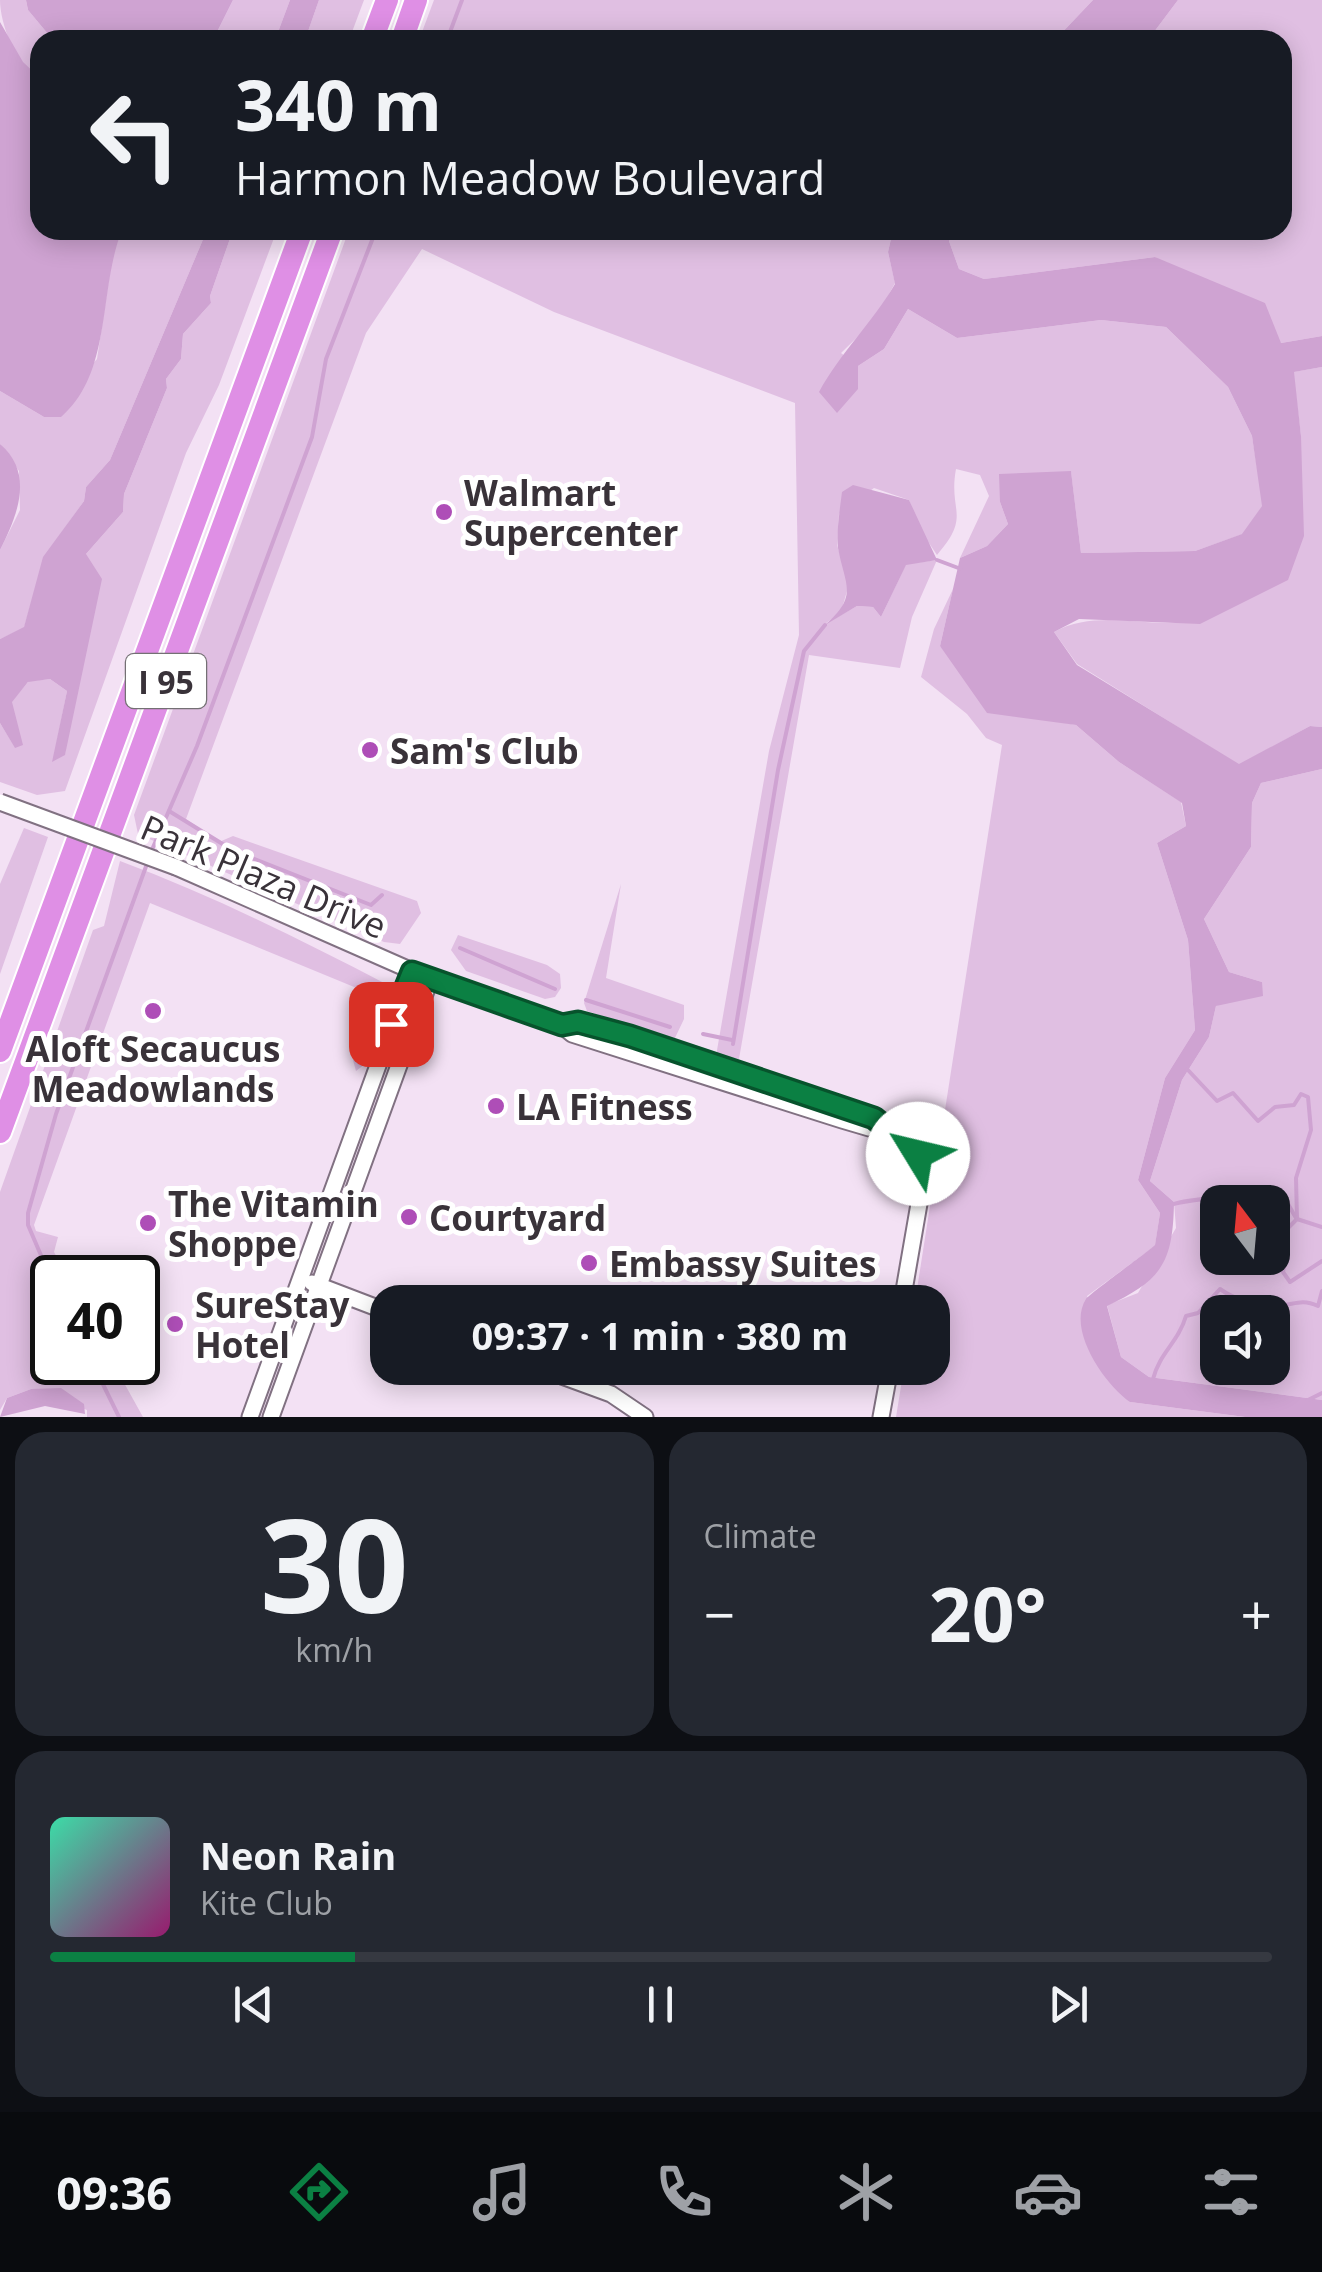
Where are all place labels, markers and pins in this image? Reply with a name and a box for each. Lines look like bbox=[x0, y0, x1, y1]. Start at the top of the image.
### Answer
place label: Walmart Supercenter bbox=[464, 469, 679, 556]
marker: Walmart Supercenter bbox=[433, 501, 455, 523]
place label: Sam's Club bbox=[390, 727, 579, 774]
marker: Sam's Club bbox=[359, 739, 381, 761]
pin bbox=[349, 982, 434, 1067]
marker: Aloft Secaucus Meadowlands bbox=[142, 1000, 164, 1022]
place label: Aloft Secaucus Meadowlands bbox=[26, 1025, 280, 1112]
place label: LA Fitness bbox=[516, 1083, 693, 1130]
marker: LA Fitness bbox=[485, 1095, 507, 1117]
place label: The Vitamin Shoppe bbox=[168, 1180, 379, 1267]
place label: Courtyard bbox=[429, 1194, 606, 1241]
marker: Courtyard bbox=[398, 1206, 420, 1228]
marker: The Vitamin Shoppe bbox=[137, 1212, 159, 1234]
place label: Embassy Suites bbox=[609, 1240, 876, 1287]
marker: Embassy Suites bbox=[578, 1252, 600, 1274]
place label: SureStay Hotel bbox=[195, 1281, 349, 1368]
marker: SureStay Hotel bbox=[164, 1313, 186, 1335]

